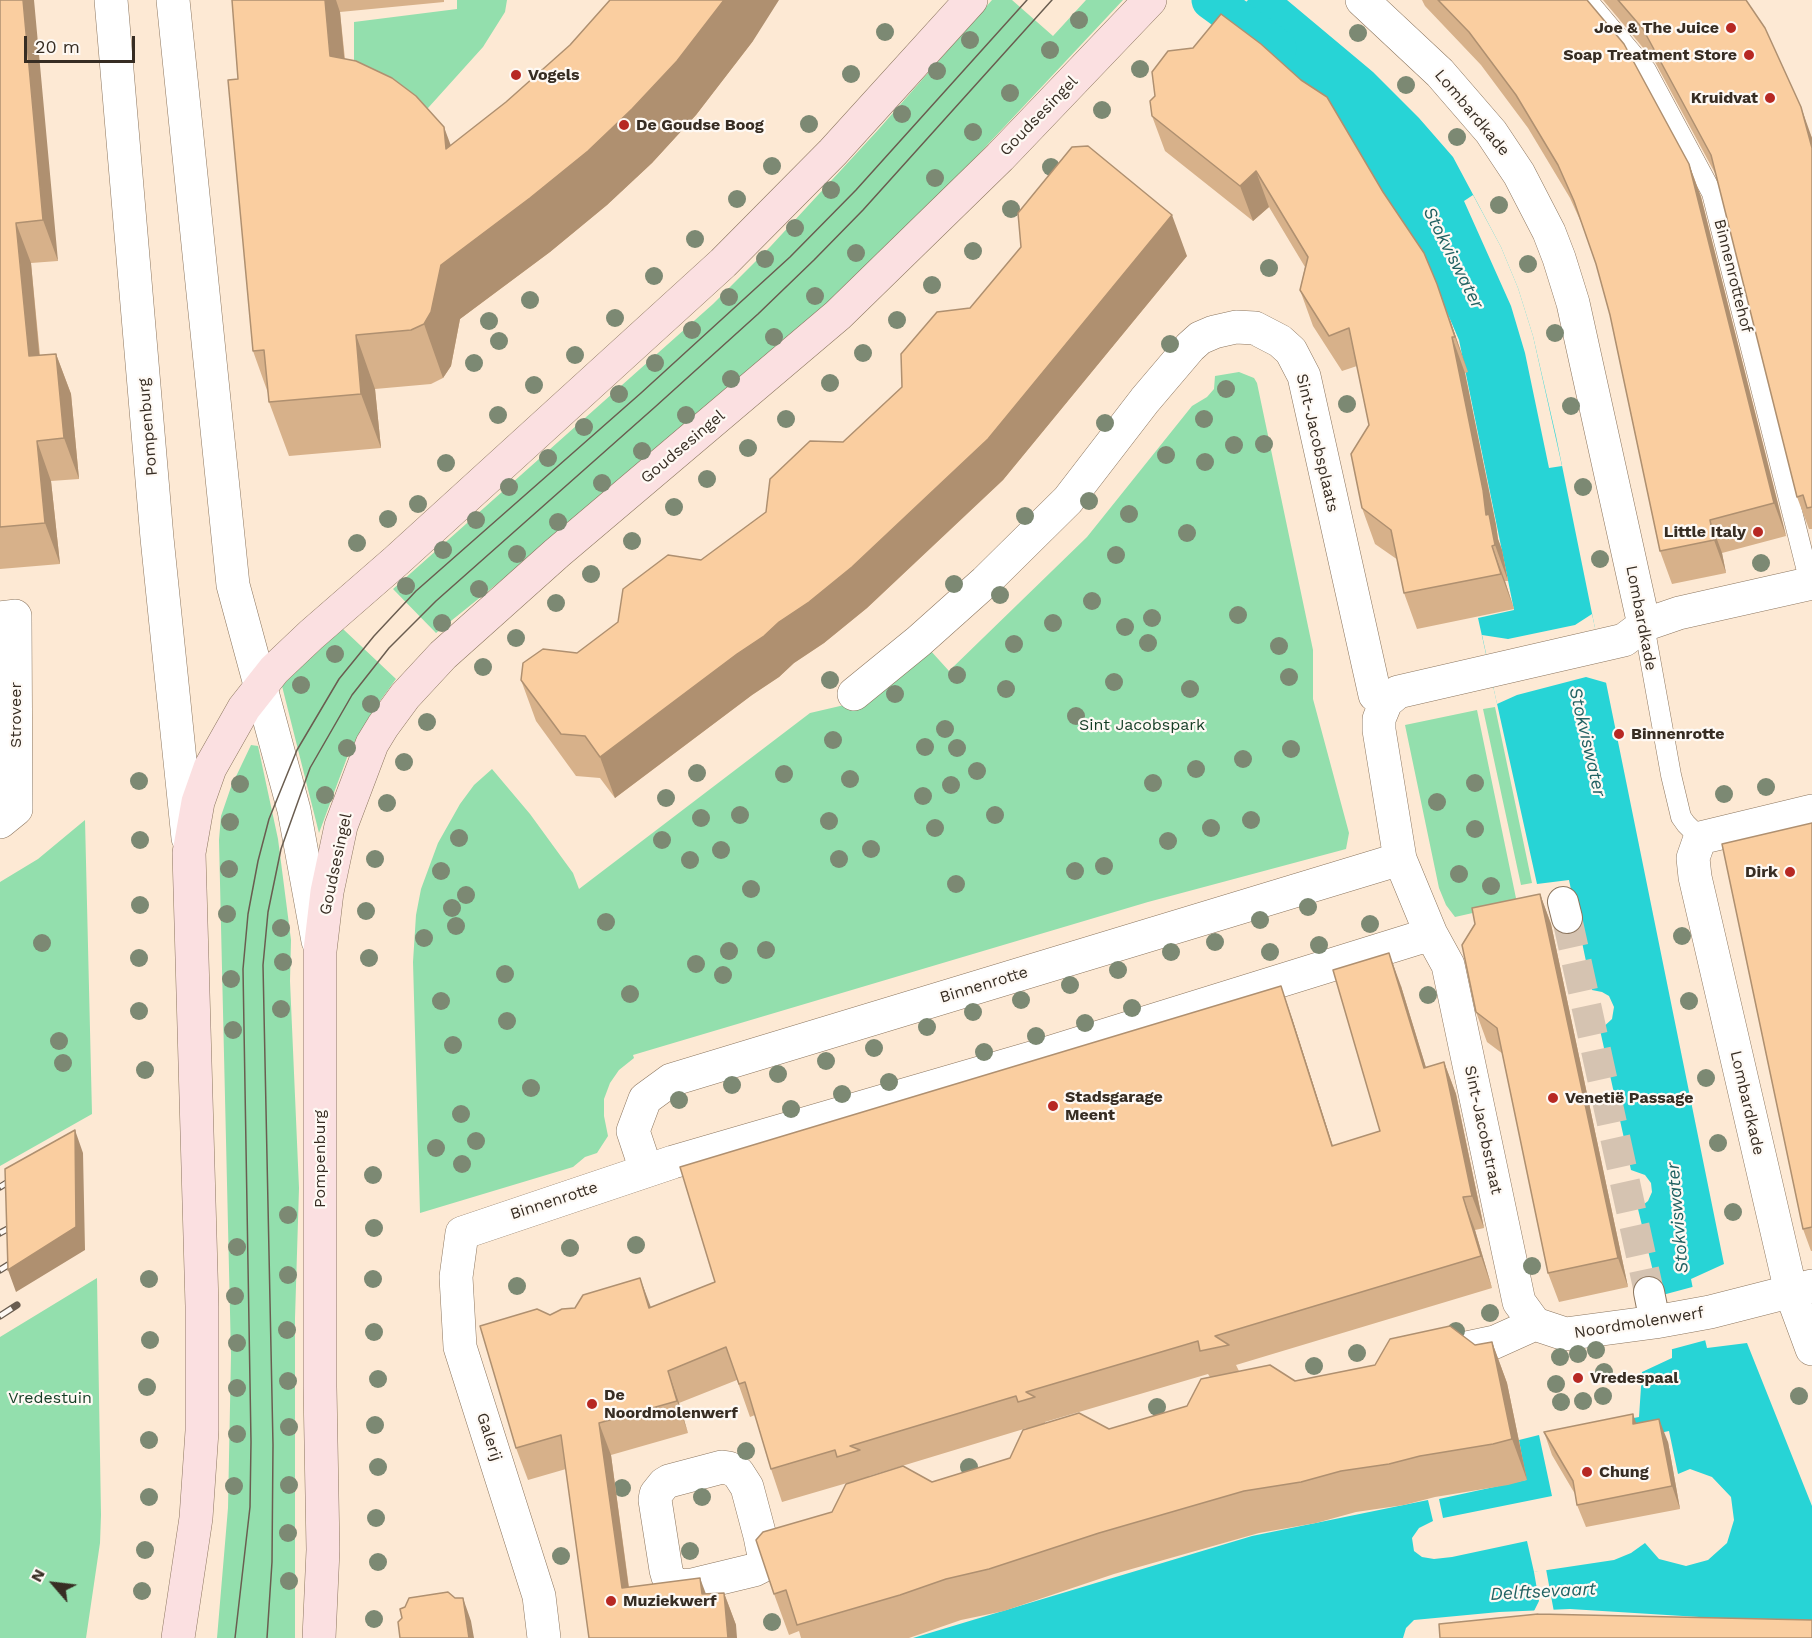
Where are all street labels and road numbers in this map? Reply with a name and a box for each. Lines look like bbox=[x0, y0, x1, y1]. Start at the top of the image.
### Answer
street label: Lombardkade bbox=[1430, 66, 1514, 160]
street label: Goudsesingel bbox=[996, 72, 1082, 160]
street label: Binnenrottehof bbox=[1710, 217, 1756, 335]
street label: Sint-Jacobsplaats bbox=[1292, 372, 1342, 514]
street label: Pompenburg bbox=[134, 377, 162, 477]
street label: Goudsesingel bbox=[637, 406, 729, 488]
street label: Lombardkade bbox=[1621, 564, 1661, 672]
street label: Stroveer bbox=[6, 682, 26, 748]
street label: Goudsesingel bbox=[316, 811, 356, 917]
street label: Binnenrotte bbox=[938, 963, 1030, 1007]
street label: Lombardkade bbox=[1726, 1049, 1768, 1157]
street label: Sint-Jacobstraat bbox=[1460, 1064, 1506, 1196]
street label: Pompenburg bbox=[310, 1110, 330, 1208]
street label: Binnenrotte bbox=[508, 1178, 600, 1224]
street label: Noordmolenwerf bbox=[1573, 1303, 1705, 1343]
street label: Galerij bbox=[472, 1410, 506, 1464]

